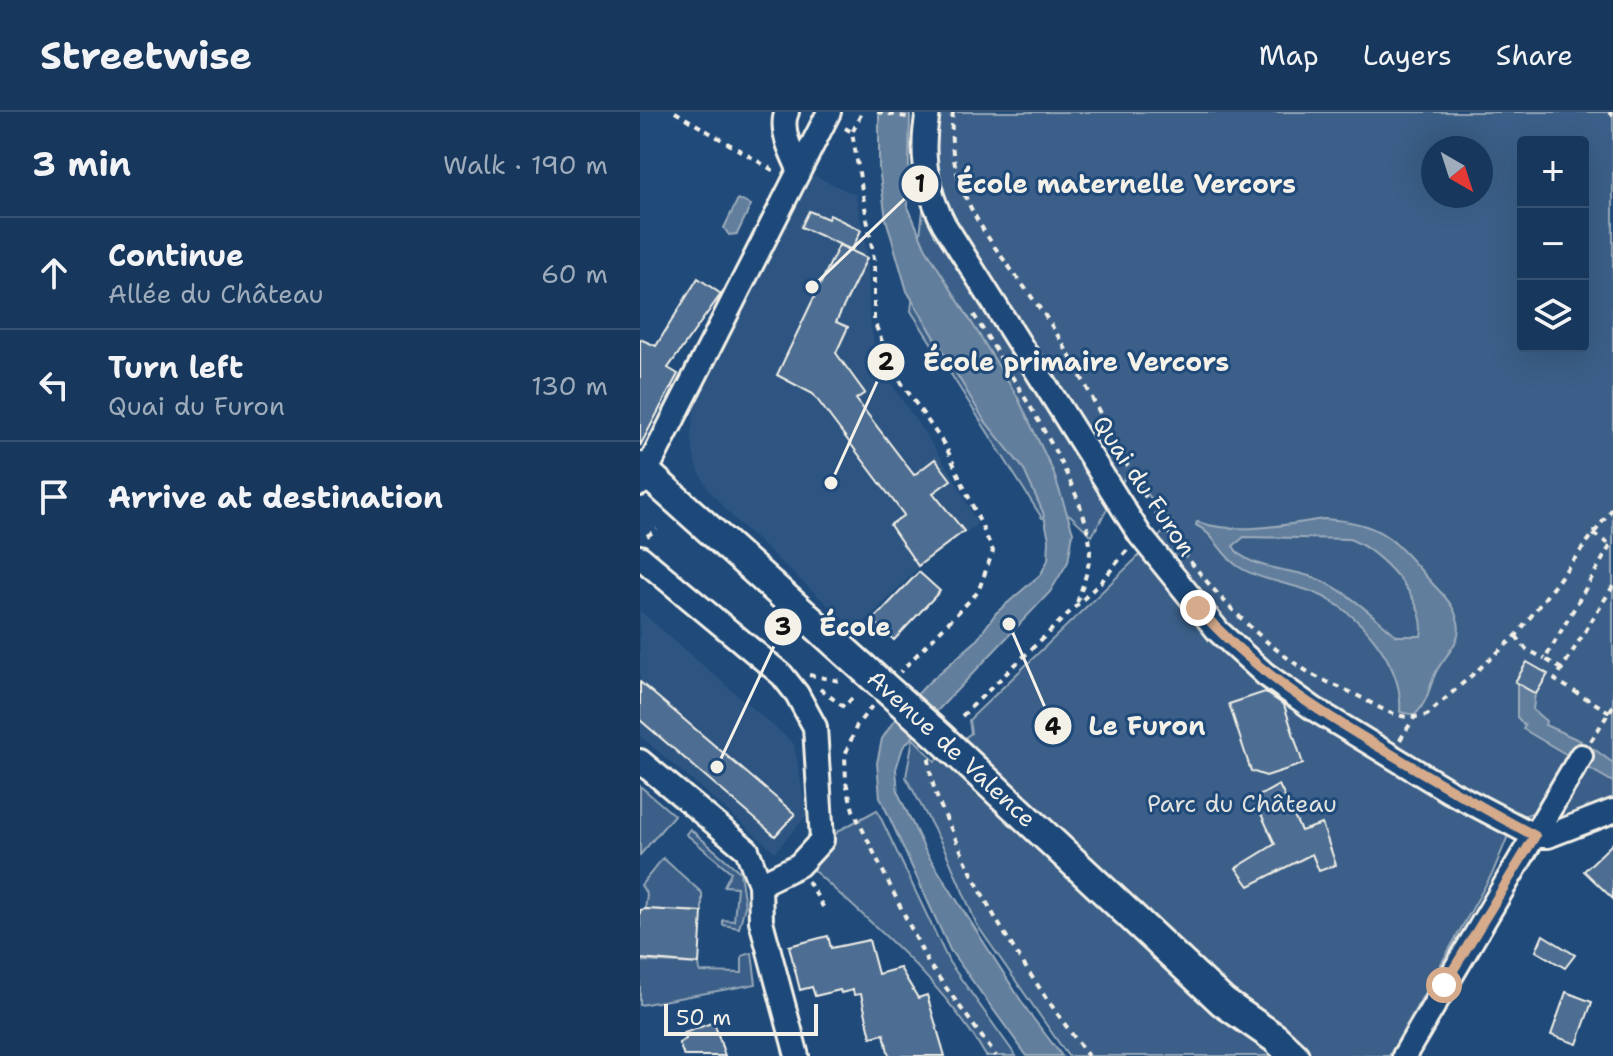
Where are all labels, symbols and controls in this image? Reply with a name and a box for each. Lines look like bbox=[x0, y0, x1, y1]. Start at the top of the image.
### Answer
text: Streetwise bbox=[40, 30, 252, 81]
text: Map bbox=[1259, 36, 1319, 74]
text: Layers bbox=[1363, 36, 1452, 74]
text: Share bbox=[1496, 36, 1573, 74]
north arrow bbox=[1421, 136, 1493, 208]
map controls bbox=[1517, 136, 1589, 352]
button: + bbox=[1517, 136, 1589, 208]
text: 3 min bbox=[32, 141, 131, 187]
text: Walk · 190 m bbox=[443, 147, 608, 182]
callout: École maternelle Vercors bbox=[900, 159, 1312, 209]
text: École maternelle Vercors bbox=[956, 165, 1296, 201]
text: 1 bbox=[915, 168, 925, 200]
button: − bbox=[1517, 208, 1589, 280]
text: Continue bbox=[108, 235, 244, 276]
icon: ahead bbox=[32, 251, 76, 295]
text: 60 m bbox=[541, 256, 608, 291]
text: Allée du Château bbox=[108, 276, 324, 311]
button: layers bbox=[1517, 280, 1589, 352]
callout: École primaire Vercors bbox=[866, 337, 1245, 387]
text: École primaire Vercors bbox=[923, 343, 1229, 379]
text: 2 bbox=[878, 346, 895, 378]
text: Turn left bbox=[108, 347, 243, 388]
icon: left bbox=[32, 363, 76, 407]
text: 130 m bbox=[531, 368, 608, 403]
text: Quai du Furon bbox=[108, 388, 285, 423]
street label: Quai du Furon bbox=[1085, 409, 1203, 563]
icon: arrive bbox=[32, 475, 76, 519]
text: Arrive at destination bbox=[108, 477, 443, 518]
route end bbox=[1180, 590, 1216, 626]
callout: École bbox=[763, 602, 907, 652]
text: École bbox=[819, 608, 891, 644]
text: 3 bbox=[775, 611, 791, 643]
street label: Avenue de Valence bbox=[860, 663, 1043, 835]
callout: Le Furon bbox=[1033, 701, 1222, 751]
text: Le Furon bbox=[1089, 708, 1205, 743]
text: 4 bbox=[1045, 711, 1062, 743]
park label: Parc du Château bbox=[1147, 788, 1337, 820]
route start bbox=[1426, 967, 1462, 1003]
scale bar bbox=[664, 1000, 818, 1036]
text: 50 m bbox=[676, 1003, 731, 1032]

